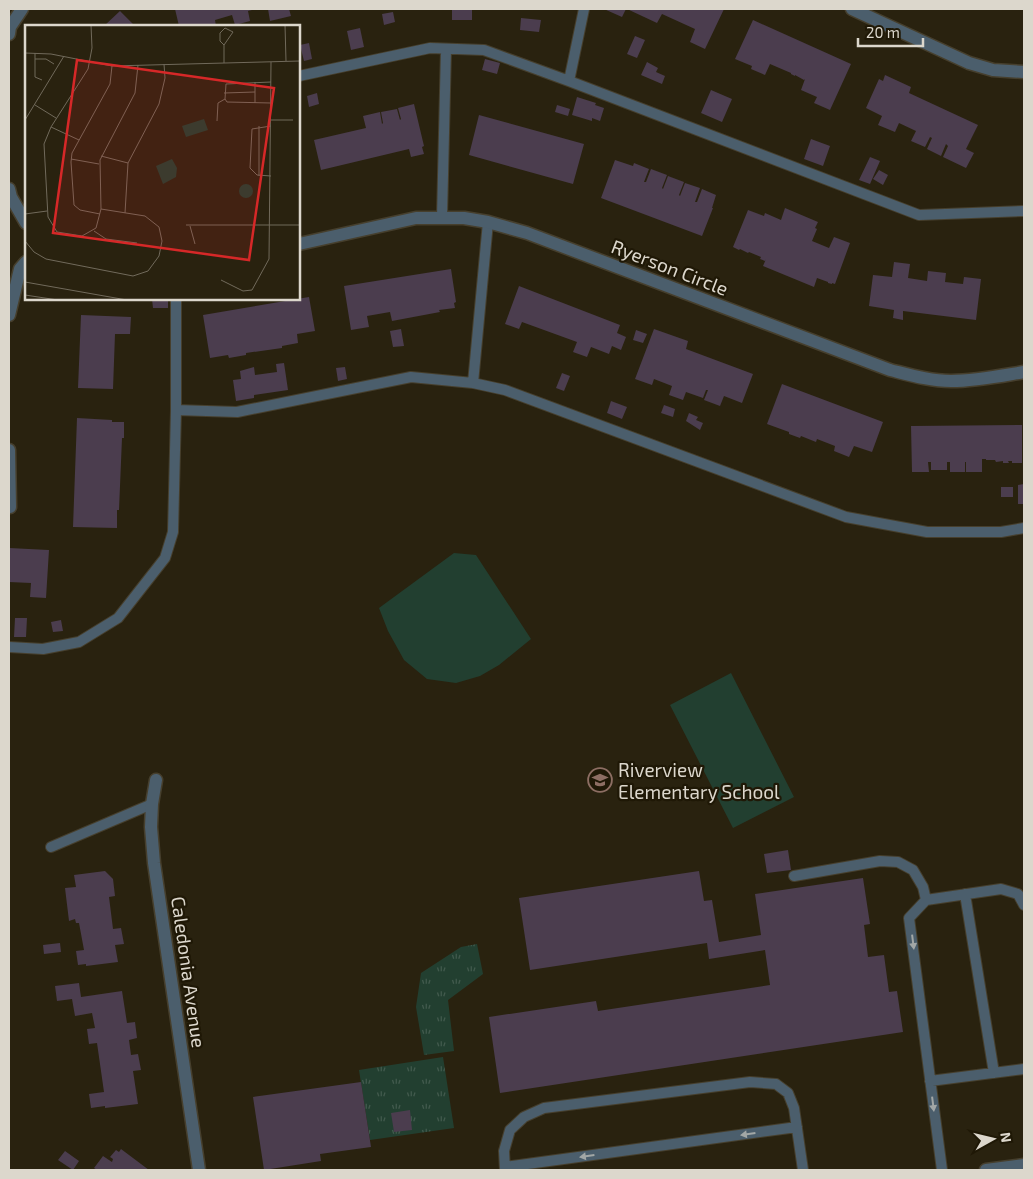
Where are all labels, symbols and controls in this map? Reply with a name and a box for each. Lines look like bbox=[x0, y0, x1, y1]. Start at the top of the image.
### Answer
scale bar bbox=[858, 15, 923, 47]
text: 20 m bbox=[866, 23, 900, 41]
inset map bbox=[25, 25, 300, 300]
street label: Ryerson Circle bbox=[608, 234, 732, 300]
place label: Riverview Elementary School bbox=[618, 758, 780, 803]
school or university icon: Riverview Elementary School bbox=[587, 767, 613, 793]
street label: Caledonia Avenue bbox=[167, 895, 211, 1049]
one-way arrow bbox=[909, 935, 917, 951]
one-way arrow bbox=[929, 1096, 937, 1112]
north arrow bbox=[968, 1114, 1018, 1164]
one-way arrow bbox=[740, 1130, 756, 1138]
text: N bbox=[997, 1131, 1015, 1143]
one-way arrow bbox=[579, 1152, 595, 1160]

